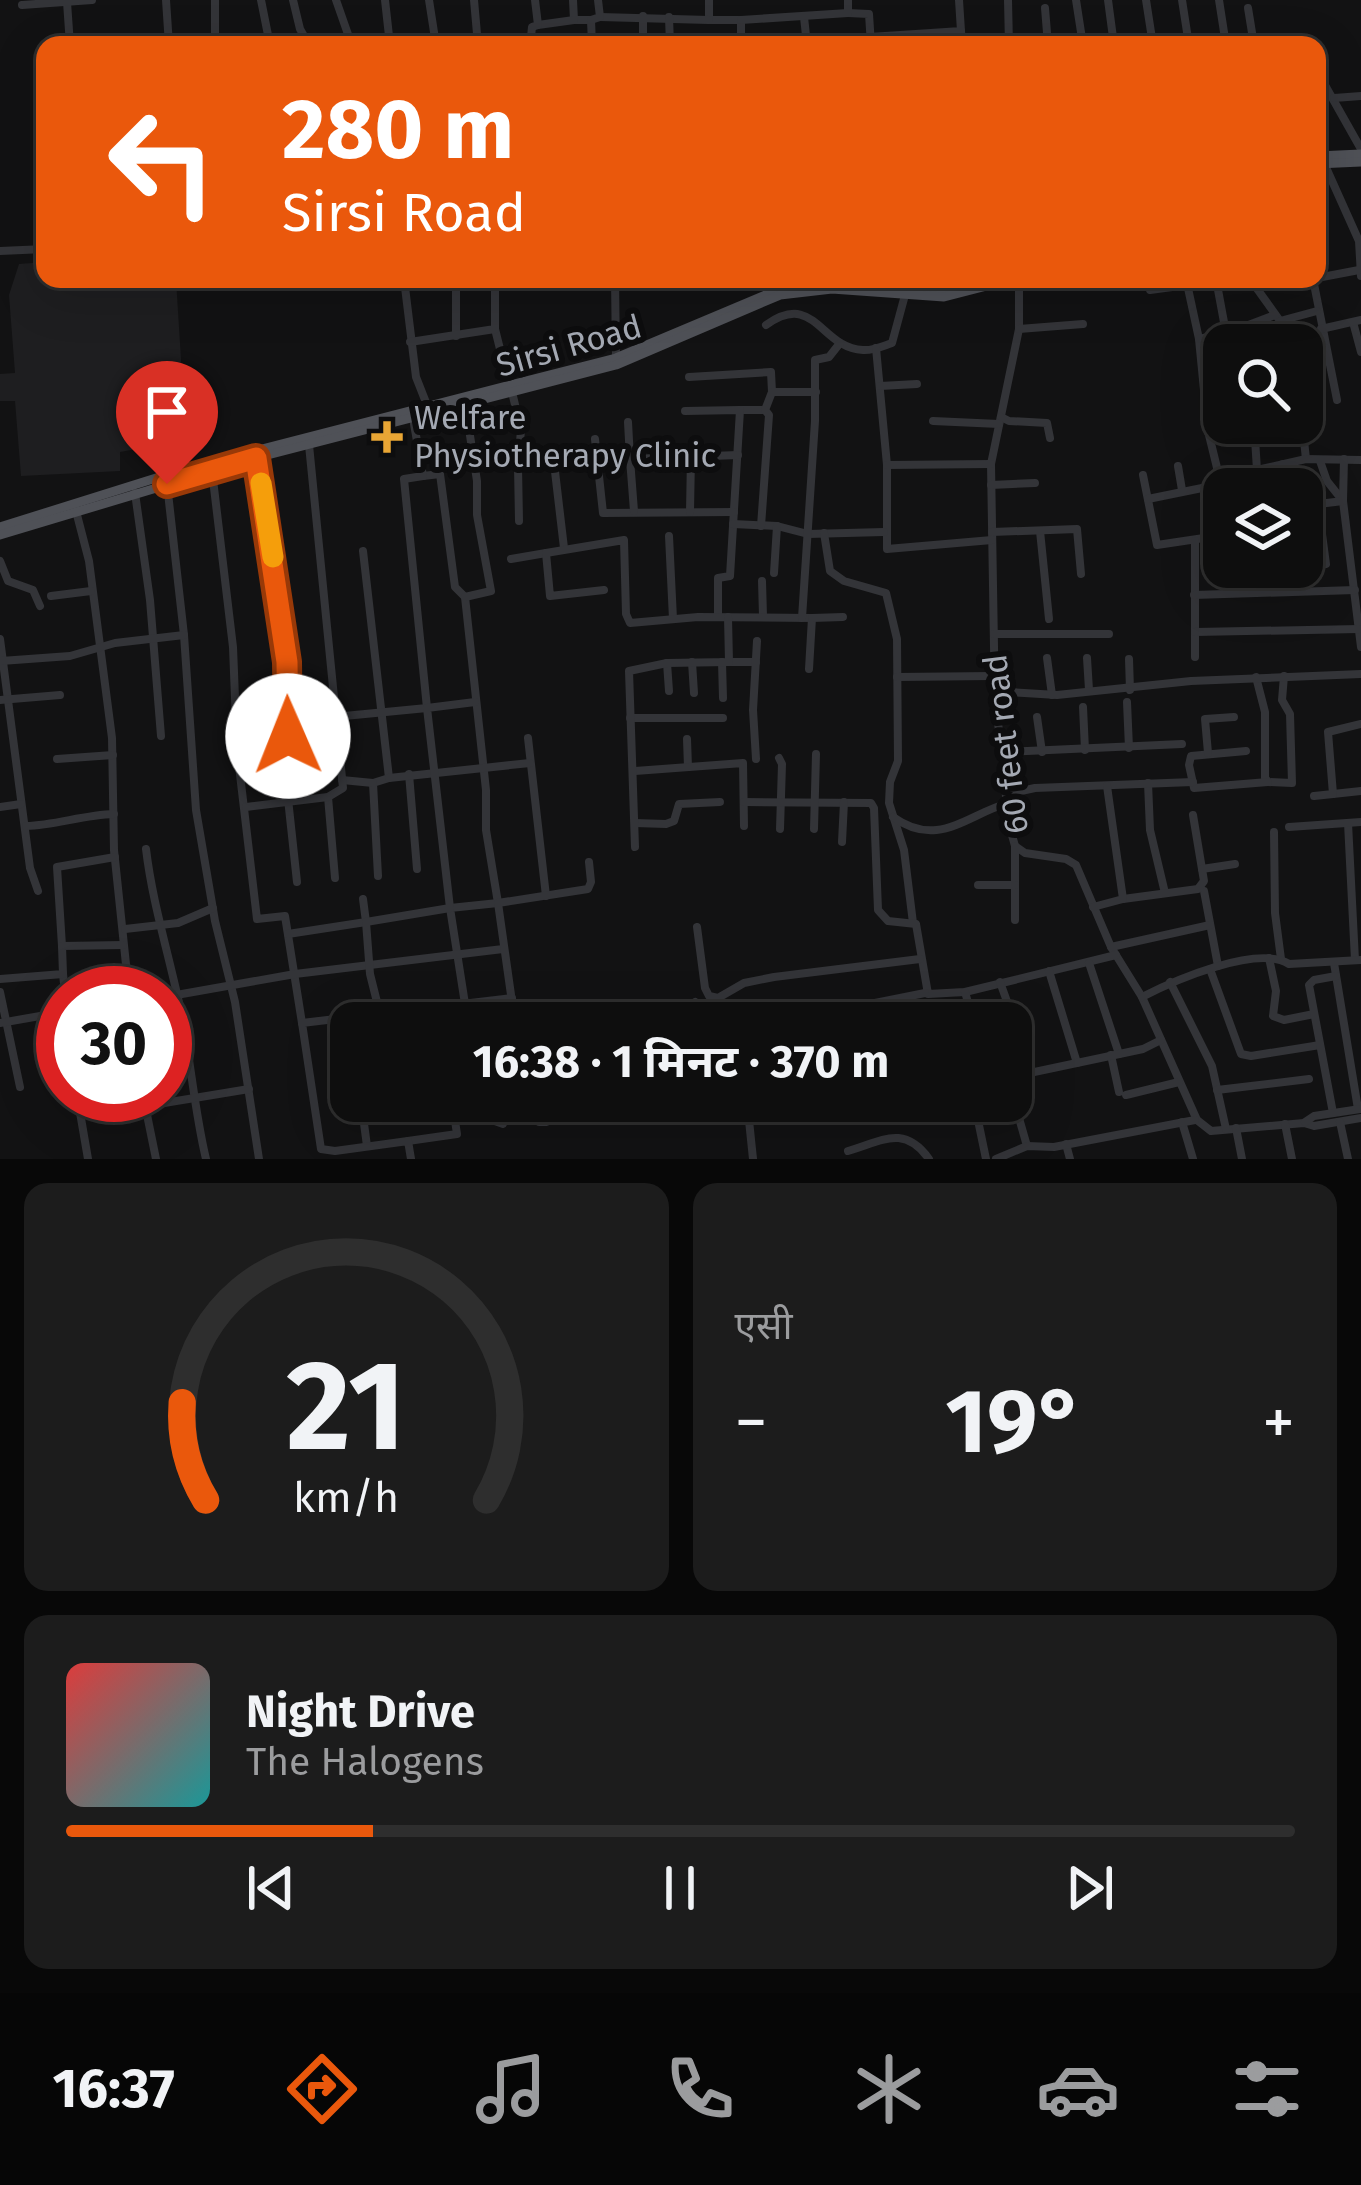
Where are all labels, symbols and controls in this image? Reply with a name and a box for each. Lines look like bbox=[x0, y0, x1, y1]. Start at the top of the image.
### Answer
text: 280 m bbox=[282, 79, 514, 180]
icon: left bbox=[84, 84, 240, 240]
text: Sirsi Road bbox=[282, 181, 526, 245]
street label: Sirsi Road bbox=[492, 306, 646, 386]
map controls bbox=[1203, 324, 1323, 588]
button: search bbox=[1203, 324, 1323, 444]
pin bbox=[116, 361, 218, 484]
icon: arrive bbox=[134, 379, 200, 445]
place label: Welfare Physiotherapy Clinic bbox=[414, 398, 716, 476]
marker: Welfare Physiotherapy Clinic bbox=[371, 421, 403, 453]
button: layers bbox=[1203, 468, 1323, 588]
street label: 60 feet road bbox=[975, 652, 1037, 836]
position arrow bbox=[225, 673, 351, 799]
speed limit sign: 30 bbox=[36, 966, 192, 1122]
text: 16:38 · 1 मिनट · 370 m bbox=[473, 1035, 889, 1089]
text: एसी bbox=[735, 1303, 793, 1349]
text: 21 bbox=[286, 1332, 406, 1482]
text: 19° bbox=[945, 1368, 1084, 1476]
text: − bbox=[735, 1383, 768, 1462]
text: + bbox=[1262, 1383, 1295, 1462]
text: km/h bbox=[293, 1472, 399, 1523]
text: Night Drive bbox=[246, 1685, 475, 1739]
text: The Halogens bbox=[246, 1739, 484, 1785]
icon: previous bbox=[238, 1855, 304, 1921]
icon: pause bbox=[647, 1855, 713, 1921]
icon: next bbox=[1057, 1855, 1123, 1921]
icon: directions bbox=[280, 2047, 364, 2131]
icon: music bbox=[469, 2047, 553, 2131]
icon: phone bbox=[658, 2047, 742, 2131]
icon: climate bbox=[847, 2047, 931, 2131]
icon: car bbox=[1036, 2047, 1120, 2131]
icon: filters bbox=[1225, 2047, 1309, 2131]
text: 16:37 bbox=[52, 2057, 175, 2121]

